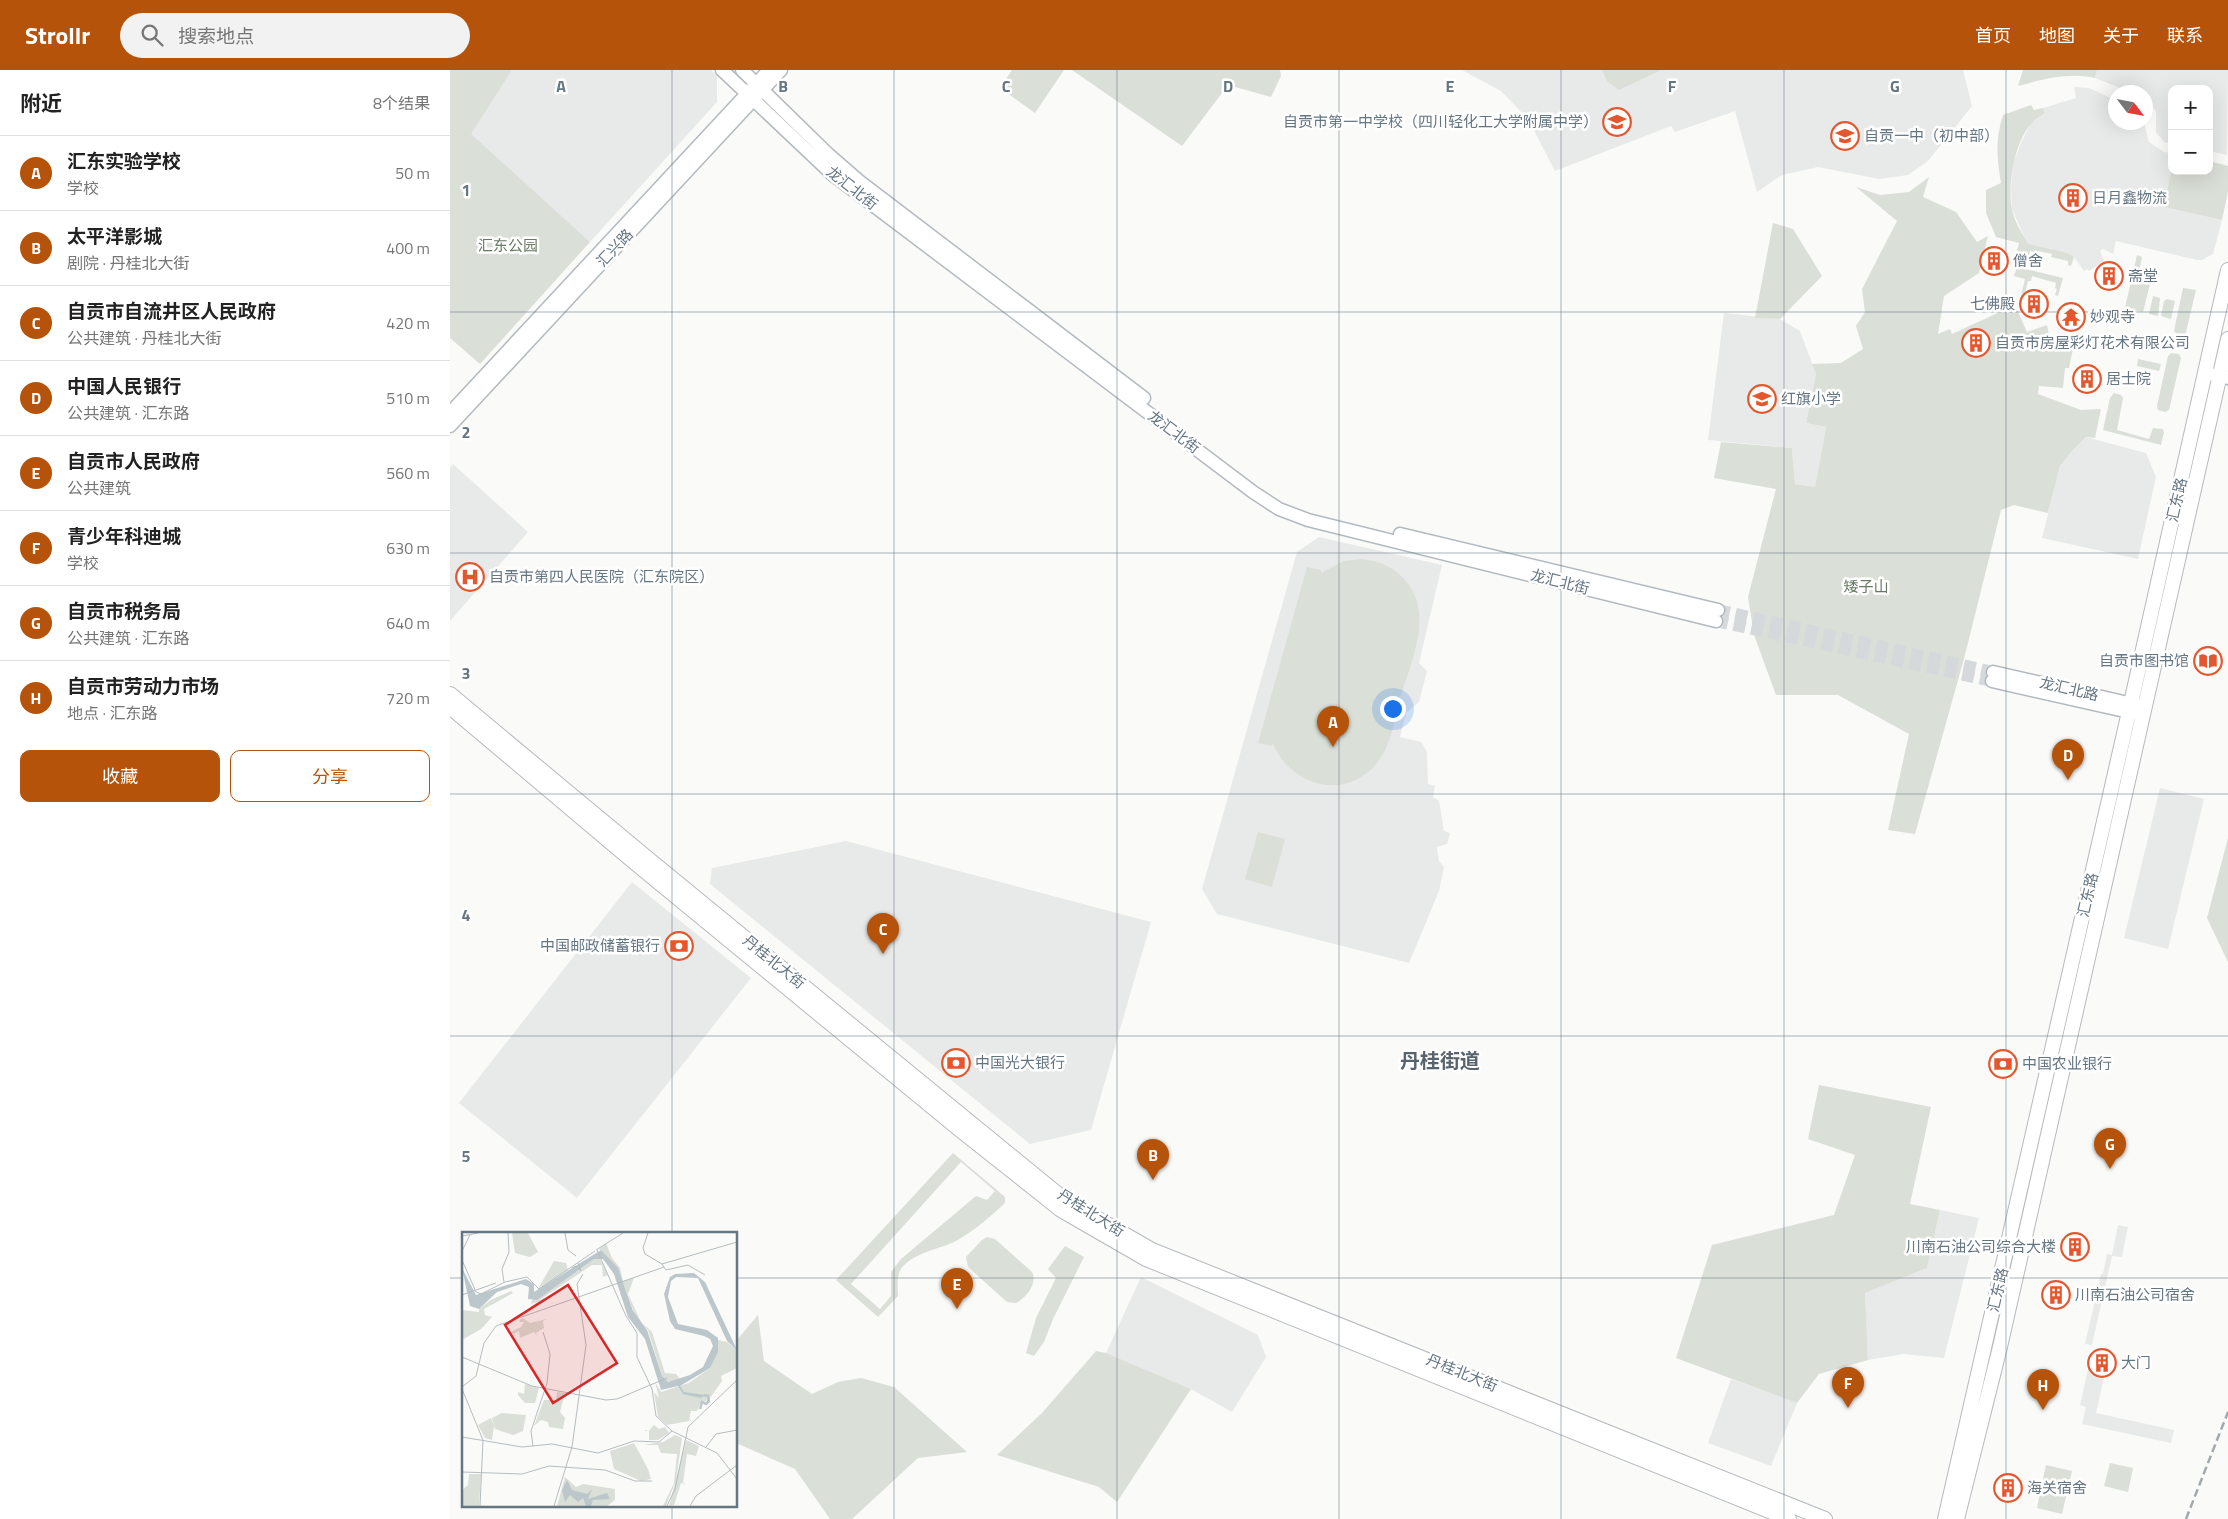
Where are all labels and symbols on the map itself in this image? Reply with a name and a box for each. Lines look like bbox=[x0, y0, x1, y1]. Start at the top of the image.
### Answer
text: A bbox=[556, 74, 566, 98]
text: B bbox=[778, 74, 788, 98]
text: C bbox=[1002, 74, 1011, 98]
text: D bbox=[1223, 74, 1233, 98]
text: E bbox=[1446, 74, 1455, 98]
text: F bbox=[1668, 74, 1677, 98]
text: G bbox=[1890, 74, 1900, 98]
north arrow bbox=[2108, 85, 2153, 130]
school or university icon: 自贡市第一中学校（四川轻化工大学附属中学） bbox=[1602, 107, 1632, 137]
place label: 自贡市第一中学校（四川轻化工大学附属中学） bbox=[1283, 110, 1598, 133]
school or university icon: 自贡一中（初中部） bbox=[1830, 121, 1860, 151]
place label: 自贡一中（初中部） bbox=[1864, 124, 1999, 147]
street label: 龙汇北街 bbox=[822, 160, 883, 215]
text: 1 bbox=[462, 178, 470, 202]
building icon: 日月鑫物流 bbox=[2058, 183, 2088, 213]
place label: 日月鑫物流 bbox=[2092, 186, 2167, 209]
street label: 汇兴路 bbox=[591, 223, 638, 272]
park label: 汇东公园 bbox=[478, 234, 538, 257]
building icon: 僧舍 bbox=[1979, 246, 2009, 276]
place label: 僧舍 bbox=[2013, 249, 2043, 272]
building icon: 斋堂 bbox=[2094, 261, 2124, 291]
place label: 斋堂 bbox=[2128, 264, 2158, 287]
building icon: 七佛殿 bbox=[2019, 289, 2049, 319]
place label: 七佛殿 bbox=[1970, 292, 2015, 315]
temple icon: 妙观寺 bbox=[2056, 302, 2086, 332]
place label: 妙观寺 bbox=[2090, 305, 2135, 328]
building icon: 自贡市房屋彩灯花术有限公司 bbox=[1961, 328, 1991, 358]
place label: 自贡市房屋彩灯花术有限公司 bbox=[1995, 331, 2190, 354]
building icon: 居士院 bbox=[2072, 364, 2102, 394]
place label: 居士院 bbox=[2106, 367, 2151, 390]
school or university icon: 红旗小学 bbox=[1747, 384, 1777, 414]
place label: 红旗小学 bbox=[1781, 387, 1841, 410]
street label: 龙汇北街 bbox=[1143, 404, 1205, 459]
text: 2 bbox=[462, 420, 470, 444]
street label: 汇东路 bbox=[2160, 475, 2193, 524]
hospital icon: 自贡市第四人民医院（汇东院区） bbox=[455, 562, 485, 592]
street label: 龙汇北街 bbox=[1528, 563, 1592, 600]
place label: 自贡市第四人民医院（汇东院区） bbox=[489, 565, 714, 588]
park label: 矮子山 bbox=[1843, 575, 1889, 598]
library icon: 自贡市图书馆 bbox=[2193, 646, 2223, 676]
place label: 自贡市图书馆 bbox=[2099, 649, 2189, 672]
text: 3 bbox=[462, 661, 470, 685]
street label: 龙汇北路 bbox=[2037, 671, 2101, 706]
your location bbox=[1380, 696, 1406, 722]
pin: A bbox=[1317, 706, 1349, 747]
pin: D bbox=[2052, 739, 2084, 780]
street label: 汇东路 bbox=[2071, 870, 2104, 919]
text: 4 bbox=[462, 903, 471, 927]
pin: C bbox=[867, 913, 899, 954]
street label: 丹桂北大街 bbox=[738, 929, 811, 994]
bank icon: 中国邮政储蓄银行 bbox=[664, 931, 694, 961]
place label: 中国邮政储蓄银行 bbox=[540, 934, 660, 957]
district label: 丹桂街道 bbox=[1400, 1045, 1480, 1076]
bank icon: 中国光大银行 bbox=[941, 1048, 971, 1078]
bank icon: 中国农业银行 bbox=[1988, 1049, 2018, 1079]
place label: 中国光大银行 bbox=[975, 1051, 1065, 1074]
place label: 中国农业银行 bbox=[2022, 1052, 2112, 1075]
pin: G bbox=[2094, 1128, 2126, 1169]
pin: B bbox=[1137, 1139, 1169, 1180]
text: 5 bbox=[462, 1144, 471, 1168]
street label: 丹桂北大街 bbox=[1053, 1183, 1129, 1242]
inset map bbox=[462, 1232, 738, 1506]
building icon: 川南石油公司综合大楼 bbox=[2060, 1232, 2090, 1262]
place label: 川南石油公司综合大楼 bbox=[1906, 1235, 2056, 1258]
street label: 汇东路 bbox=[1981, 1265, 2014, 1314]
pin: E bbox=[941, 1268, 973, 1309]
building icon: 川南石油公司宿舍 bbox=[2041, 1280, 2071, 1310]
place label: 川南石油公司宿舍 bbox=[2075, 1283, 2195, 1306]
street label: 丹桂北大街 bbox=[1423, 1348, 1501, 1397]
building icon: 大门 bbox=[2087, 1348, 2117, 1378]
place label: 大门 bbox=[2121, 1351, 2151, 1374]
pin: F bbox=[1832, 1367, 1864, 1408]
pin: H bbox=[2027, 1369, 2059, 1410]
building icon: 海关宿舍 bbox=[1993, 1473, 2023, 1503]
place label: 海关宿舍 bbox=[2027, 1476, 2087, 1499]

